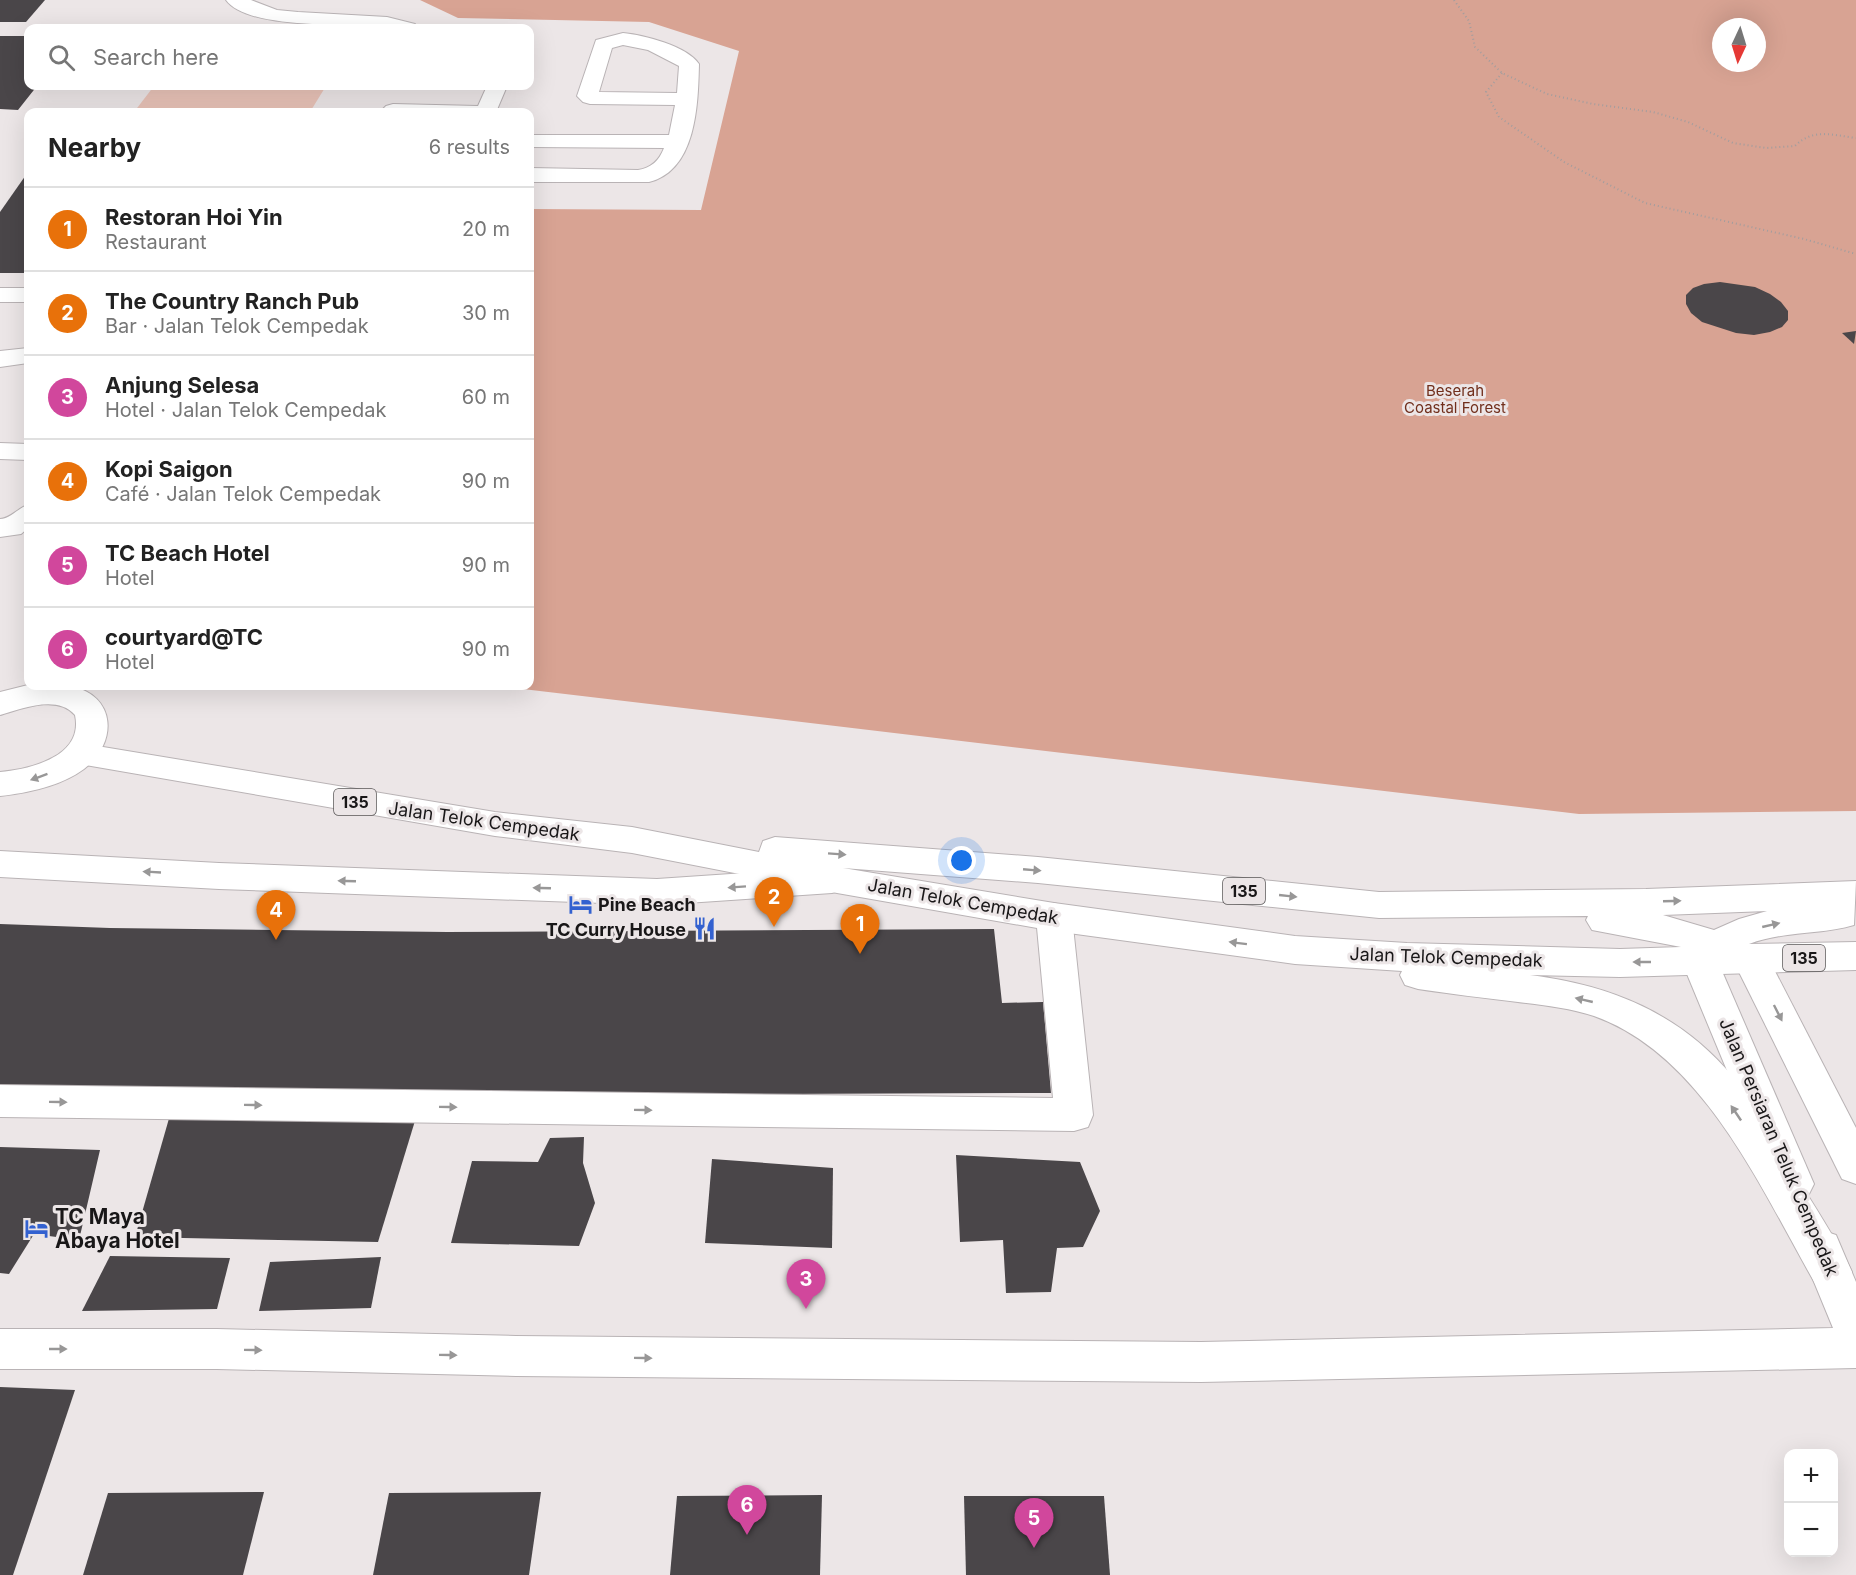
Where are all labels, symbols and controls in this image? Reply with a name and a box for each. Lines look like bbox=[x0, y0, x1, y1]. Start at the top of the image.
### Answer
north arrow bbox=[1712, 18, 1766, 72]
search box bbox=[24, 24, 534, 90]
icon: search bbox=[45, 41, 78, 74]
text: Search here bbox=[93, 44, 219, 70]
text: Nearby bbox=[48, 132, 141, 163]
text: 6 results bbox=[429, 135, 510, 159]
text: Restoran Hoi Yin bbox=[105, 204, 283, 230]
text: 1 bbox=[63, 217, 72, 241]
text: 20 m bbox=[462, 217, 510, 241]
text: Restaurant bbox=[105, 230, 207, 254]
text: The Country Ranch Pub bbox=[105, 288, 359, 314]
text: 2 bbox=[61, 301, 74, 325]
text: 30 m bbox=[462, 301, 510, 325]
text: Bar · Jalan Telok Cempedak bbox=[105, 314, 369, 338]
text: Anjung Selesa bbox=[105, 372, 259, 398]
park label: Beserah Coastal Forest bbox=[1404, 381, 1506, 417]
text: 3 bbox=[61, 385, 74, 409]
text: 60 m bbox=[462, 385, 510, 409]
text: Hotel · Jalan Telok Cempedak bbox=[105, 398, 386, 422]
text: Kopi Saigon bbox=[105, 456, 233, 482]
text: 4 bbox=[61, 469, 74, 493]
text: 90 m bbox=[462, 469, 510, 493]
text: Café · Jalan Telok Cempedak bbox=[105, 482, 381, 506]
text: TC Beach Hotel bbox=[105, 540, 270, 566]
text: 5 bbox=[61, 553, 74, 577]
text: 90 m bbox=[462, 553, 510, 577]
text: Hotel bbox=[105, 566, 155, 590]
text: courtyard@TC bbox=[105, 624, 263, 650]
text: 6 bbox=[61, 637, 74, 661]
text: 90 m bbox=[462, 637, 510, 661]
text: Hotel bbox=[105, 650, 155, 674]
one-way arrow bbox=[30, 773, 48, 783]
road number: 135 bbox=[334, 789, 376, 815]
street label: Jalan Telok Cempedak bbox=[387, 797, 581, 845]
your location bbox=[947, 846, 976, 875]
one-way arrow bbox=[828, 849, 847, 859]
one-way arrow bbox=[1022, 865, 1041, 875]
one-way arrow bbox=[143, 868, 162, 877]
street label: Jalan Telok Cempedak bbox=[866, 874, 1060, 928]
one-way arrow bbox=[338, 876, 357, 885]
pin: 2 bbox=[754, 878, 794, 927]
road number: 135 bbox=[1223, 878, 1265, 904]
one-way arrow bbox=[727, 882, 746, 891]
one-way arrow bbox=[532, 883, 551, 893]
pin: 4 bbox=[256, 890, 296, 940]
hotel icon: Pine Beach bbox=[567, 891, 593, 917]
one-way arrow bbox=[1279, 891, 1298, 901]
place label: Pine Beach bbox=[598, 894, 696, 915]
one-way arrow bbox=[1662, 897, 1681, 906]
pin: 1 bbox=[840, 904, 880, 954]
restaurant icon: TC Curry House bbox=[691, 916, 717, 942]
place label: TC Curry House bbox=[546, 919, 686, 940]
one-way arrow bbox=[1762, 919, 1780, 929]
one-way arrow bbox=[1228, 938, 1247, 948]
street label: Jalan Telok Cempedak bbox=[1349, 943, 1543, 971]
road number: 135 bbox=[1783, 945, 1825, 971]
one-way arrow bbox=[1632, 957, 1651, 967]
one-way arrow bbox=[1575, 994, 1593, 1004]
one-way arrow bbox=[1773, 1004, 1783, 1021]
street label: Jalan Persiaran Teluk Cempedak bbox=[1715, 1015, 1843, 1279]
one-way arrow bbox=[49, 1097, 68, 1107]
one-way arrow bbox=[244, 1100, 263, 1110]
one-way arrow bbox=[439, 1102, 458, 1112]
one-way arrow bbox=[634, 1105, 653, 1115]
one-way arrow bbox=[1730, 1106, 1742, 1122]
place label: TC Maya Abaya Hotel bbox=[55, 1204, 180, 1253]
hotel icon: TC Maya Abaya Hotel bbox=[24, 1215, 50, 1241]
pin: 3 bbox=[786, 1260, 826, 1309]
one-way arrow bbox=[49, 1344, 68, 1354]
one-way arrow bbox=[244, 1345, 263, 1354]
one-way arrow bbox=[439, 1350, 458, 1359]
one-way arrow bbox=[634, 1353, 653, 1363]
map controls bbox=[1784, 1449, 1838, 1557]
button: + bbox=[1784, 1449, 1838, 1503]
pin: 6 bbox=[728, 1486, 766, 1535]
pin: 5 bbox=[1014, 1498, 1054, 1548]
button: − bbox=[1784, 1503, 1838, 1557]

